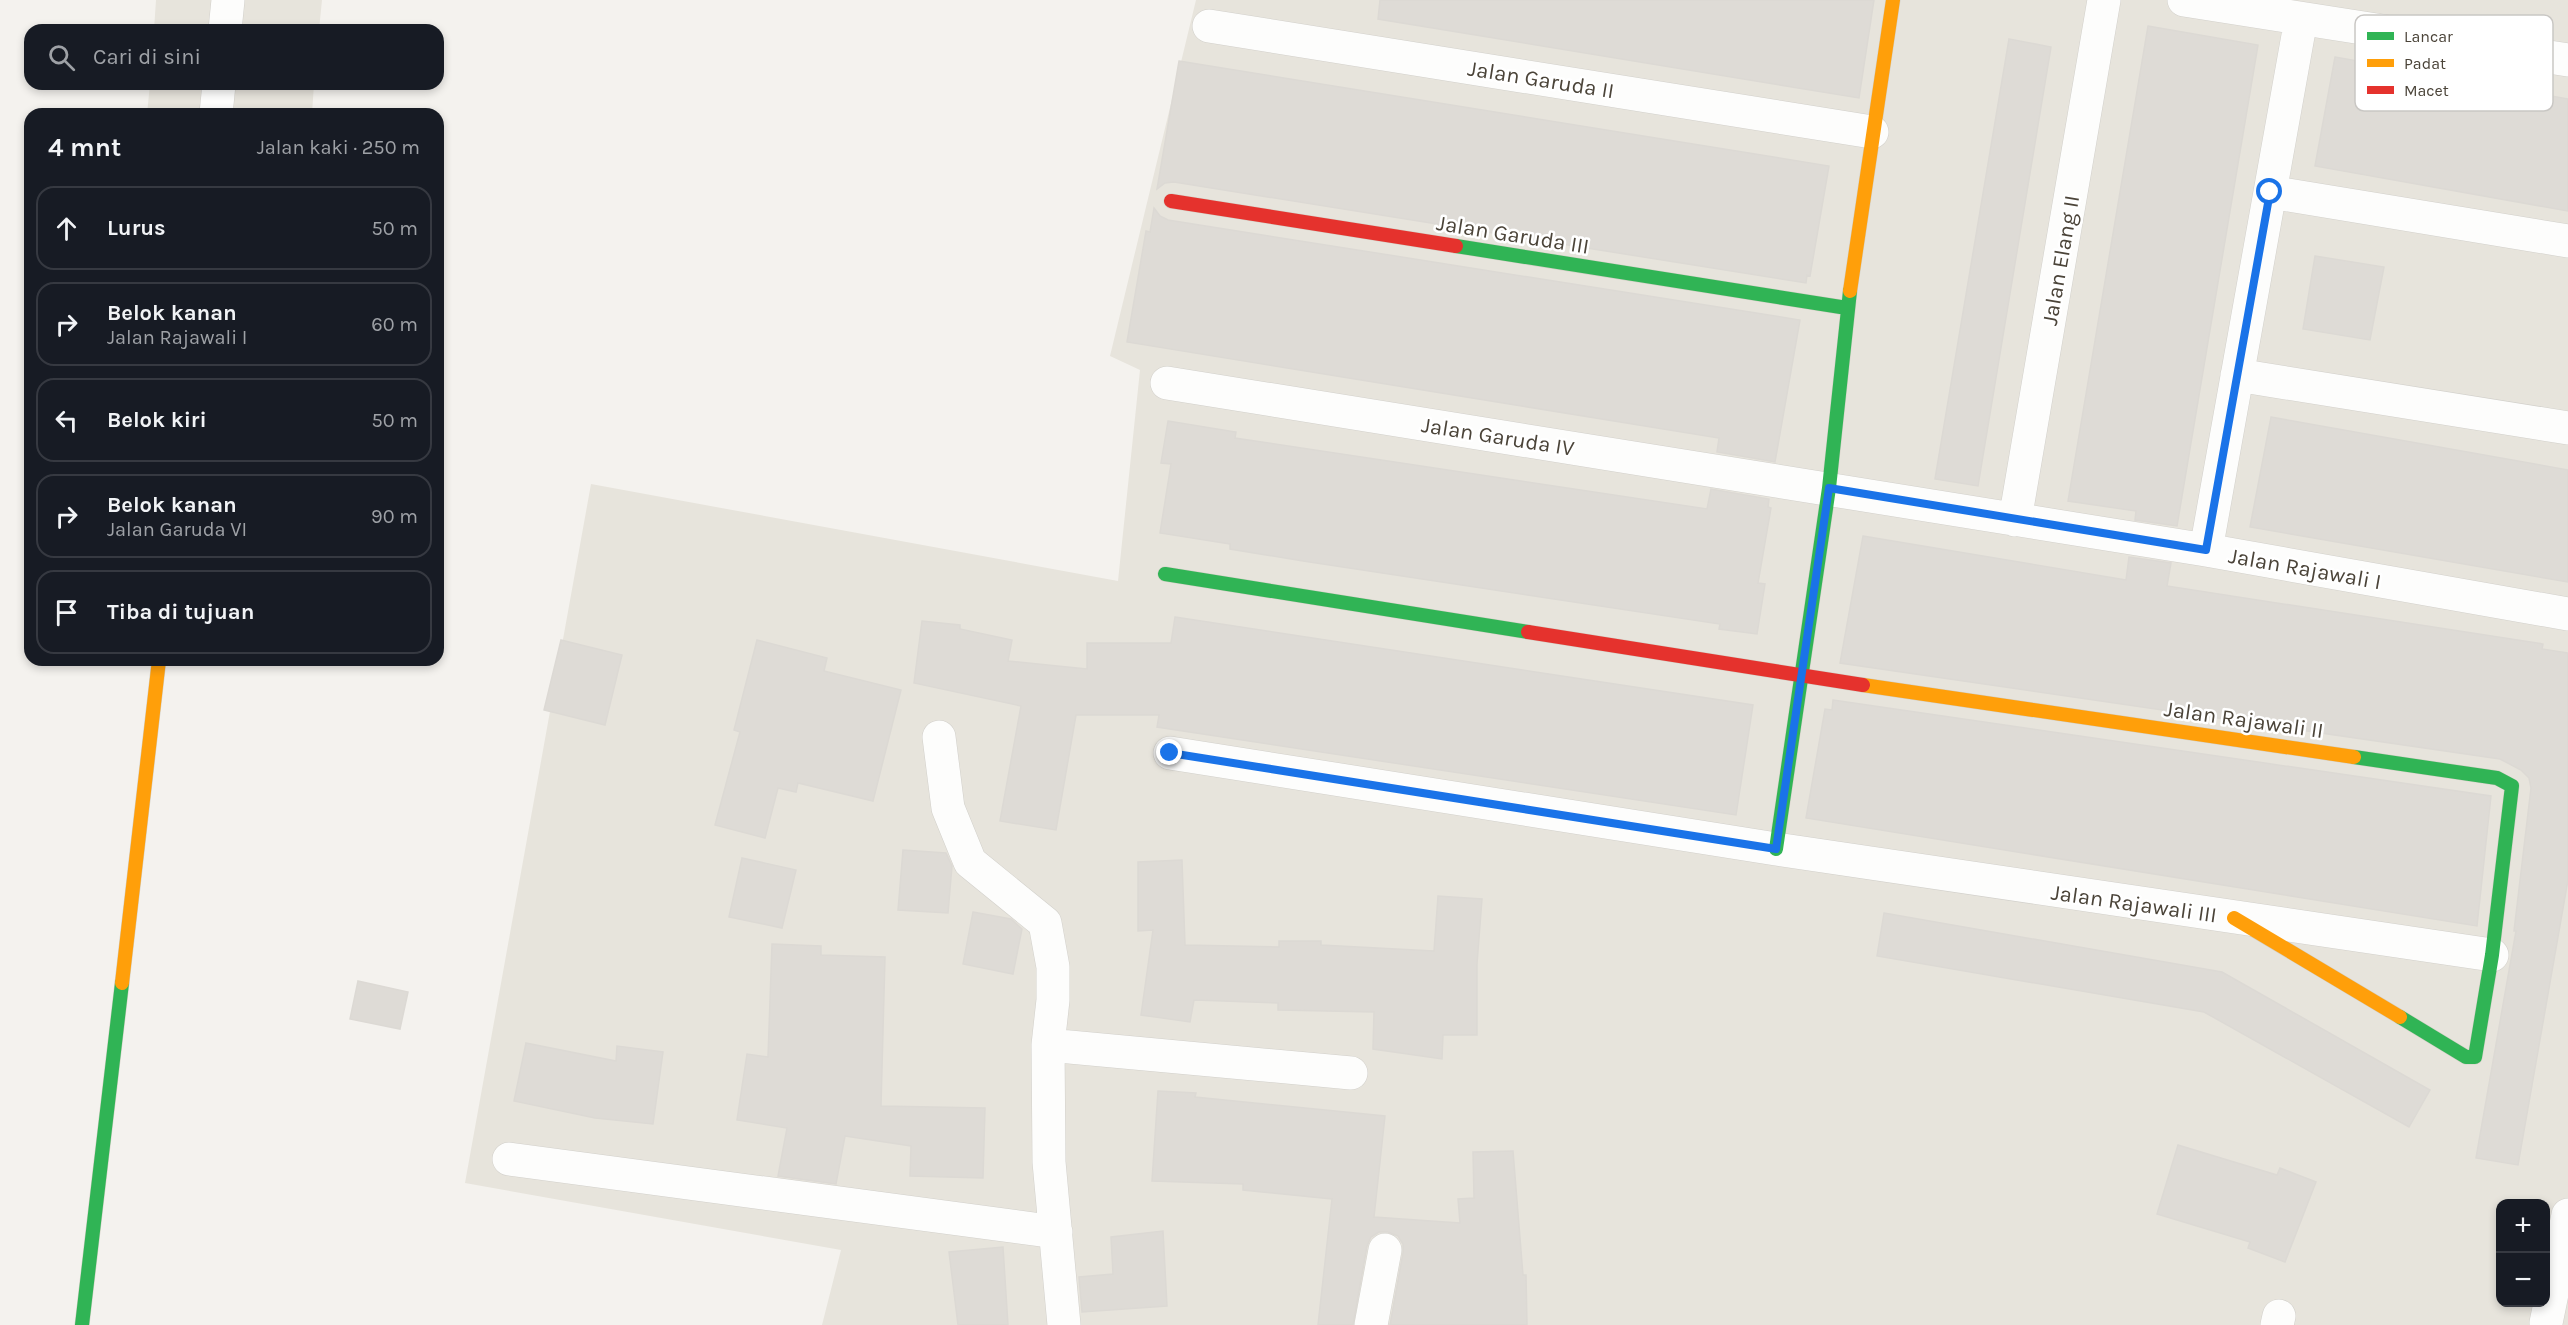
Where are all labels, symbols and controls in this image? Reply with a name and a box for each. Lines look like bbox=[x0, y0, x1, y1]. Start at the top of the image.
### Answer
legend bbox=[2355, 15, 2553, 111]
search box bbox=[24, 24, 444, 90]
text: Lancar bbox=[2404, 27, 2453, 46]
icon: search bbox=[45, 41, 78, 74]
text: Cari di sini bbox=[93, 44, 201, 70]
text: Padat bbox=[2404, 54, 2446, 73]
street label: Jalan Garuda II bbox=[1466, 56, 1616, 104]
text: Macet bbox=[2404, 81, 2449, 100]
text: 4 mnt bbox=[48, 132, 121, 163]
text: Jalan kaki · 250 m bbox=[257, 136, 420, 159]
route start bbox=[2256, 178, 2282, 204]
street label: Jalan Elang II bbox=[2037, 193, 2085, 327]
street label: Jalan Garuda III bbox=[1435, 210, 1591, 260]
icon: ahead bbox=[50, 212, 83, 245]
text: Lurus bbox=[107, 215, 166, 241]
text: 50 m bbox=[371, 217, 418, 240]
text: Belok kanan bbox=[107, 300, 237, 326]
icon: right bbox=[50, 308, 83, 341]
text: 60 m bbox=[371, 313, 418, 336]
text: Jalan Rajawali I bbox=[107, 326, 247, 349]
icon: left bbox=[50, 404, 83, 437]
text: Belok kiri bbox=[107, 407, 207, 433]
text: 50 m bbox=[371, 409, 418, 432]
street label: Jalan Garuda IV bbox=[1420, 412, 1576, 462]
text: Belok kanan bbox=[107, 492, 237, 518]
icon: right bbox=[50, 500, 83, 533]
text: 90 m bbox=[371, 505, 418, 528]
text: Jalan Garuda VI bbox=[107, 518, 247, 541]
street label: Jalan Rajawali I bbox=[2226, 543, 2383, 595]
icon: arrive bbox=[50, 596, 83, 629]
text: Tiba di tujuan bbox=[107, 599, 254, 625]
street label: Jalan Rajawali II bbox=[2162, 696, 2325, 744]
route end bbox=[1156, 739, 1182, 765]
street label: Jalan Rajawali III bbox=[2049, 880, 2218, 928]
map controls bbox=[2496, 1199, 2550, 1307]
button: + bbox=[2496, 1199, 2550, 1253]
button: − bbox=[2496, 1253, 2550, 1307]

